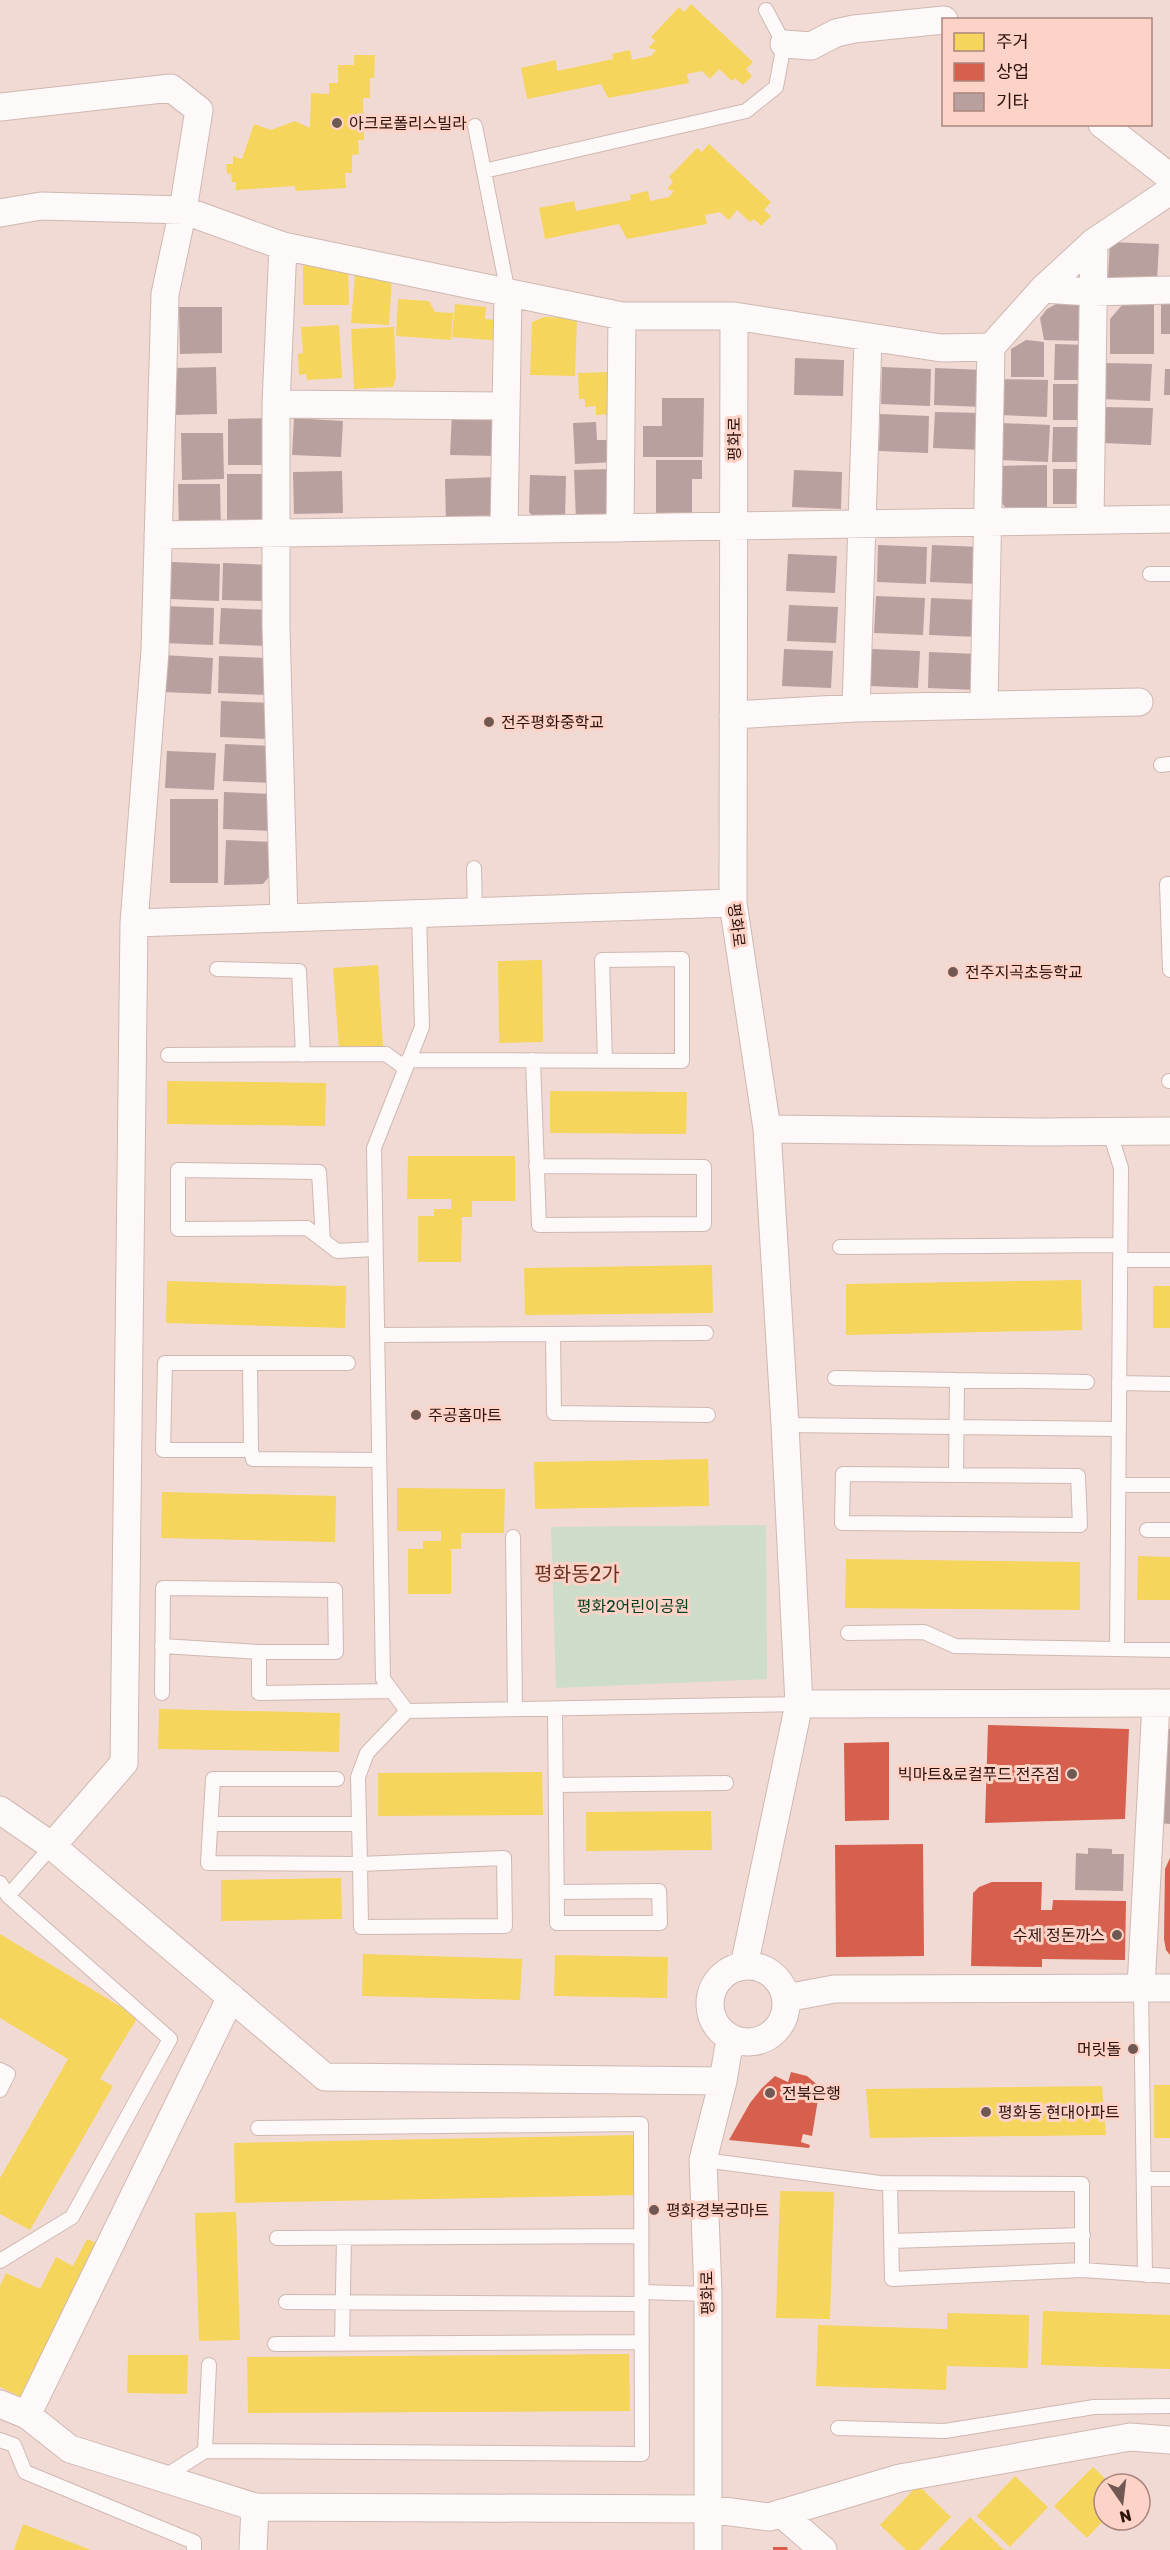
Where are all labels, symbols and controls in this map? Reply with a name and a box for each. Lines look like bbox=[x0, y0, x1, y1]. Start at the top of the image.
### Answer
legend bbox=[942, 18, 1152, 126]
text: 주거 bbox=[996, 31, 1029, 53]
text: 상업 bbox=[996, 61, 1029, 83]
text: 기타 bbox=[996, 91, 1030, 113]
place label: 아크로폴리스빌라 bbox=[349, 114, 467, 133]
marker: 아크로폴리스빌라 bbox=[330, 116, 344, 130]
street label: 평화로 bbox=[725, 417, 744, 461]
place label: 전주평화중학교 bbox=[501, 713, 604, 732]
marker: 전주평화중학교 bbox=[482, 715, 496, 729]
street label: 평화로 bbox=[724, 902, 749, 948]
place label: 전주지곡초등학교 bbox=[965, 963, 1083, 982]
marker: 전주지곡초등학교 bbox=[946, 965, 960, 979]
place label: 주공홈마트 bbox=[428, 1406, 502, 1425]
marker: 주공홈마트 bbox=[409, 1408, 423, 1422]
district label: 평화동2가 bbox=[534, 1562, 620, 1586]
park label: 평화2어린이공원 bbox=[577, 1597, 689, 1616]
place label: 빅마트&로컬푸드 전주점 bbox=[898, 1765, 1060, 1784]
marker: 빅마트&로컬푸드 전주점 bbox=[1065, 1767, 1079, 1781]
place label: 수제 정돈까스 bbox=[1013, 1926, 1105, 1945]
marker: 수제 정돈까스 bbox=[1110, 1928, 1124, 1942]
place label: 머릿돌 bbox=[1077, 2040, 1121, 2059]
marker: 머릿돌 bbox=[1126, 2042, 1140, 2056]
place label: 전북은행 bbox=[782, 2084, 841, 2103]
marker: 전북은행 bbox=[763, 2086, 777, 2100]
place label: 평화동 현대아파트 bbox=[998, 2103, 1120, 2122]
marker: 평화동 현대아파트 bbox=[979, 2105, 993, 2119]
place label: 평화경복궁마트 bbox=[666, 2201, 769, 2220]
marker: 평화경복궁마트 bbox=[647, 2203, 661, 2217]
street label: 평화로 bbox=[698, 2270, 717, 2315]
north arrow bbox=[1092, 2472, 1152, 2532]
text: N bbox=[1118, 2505, 1133, 2527]

